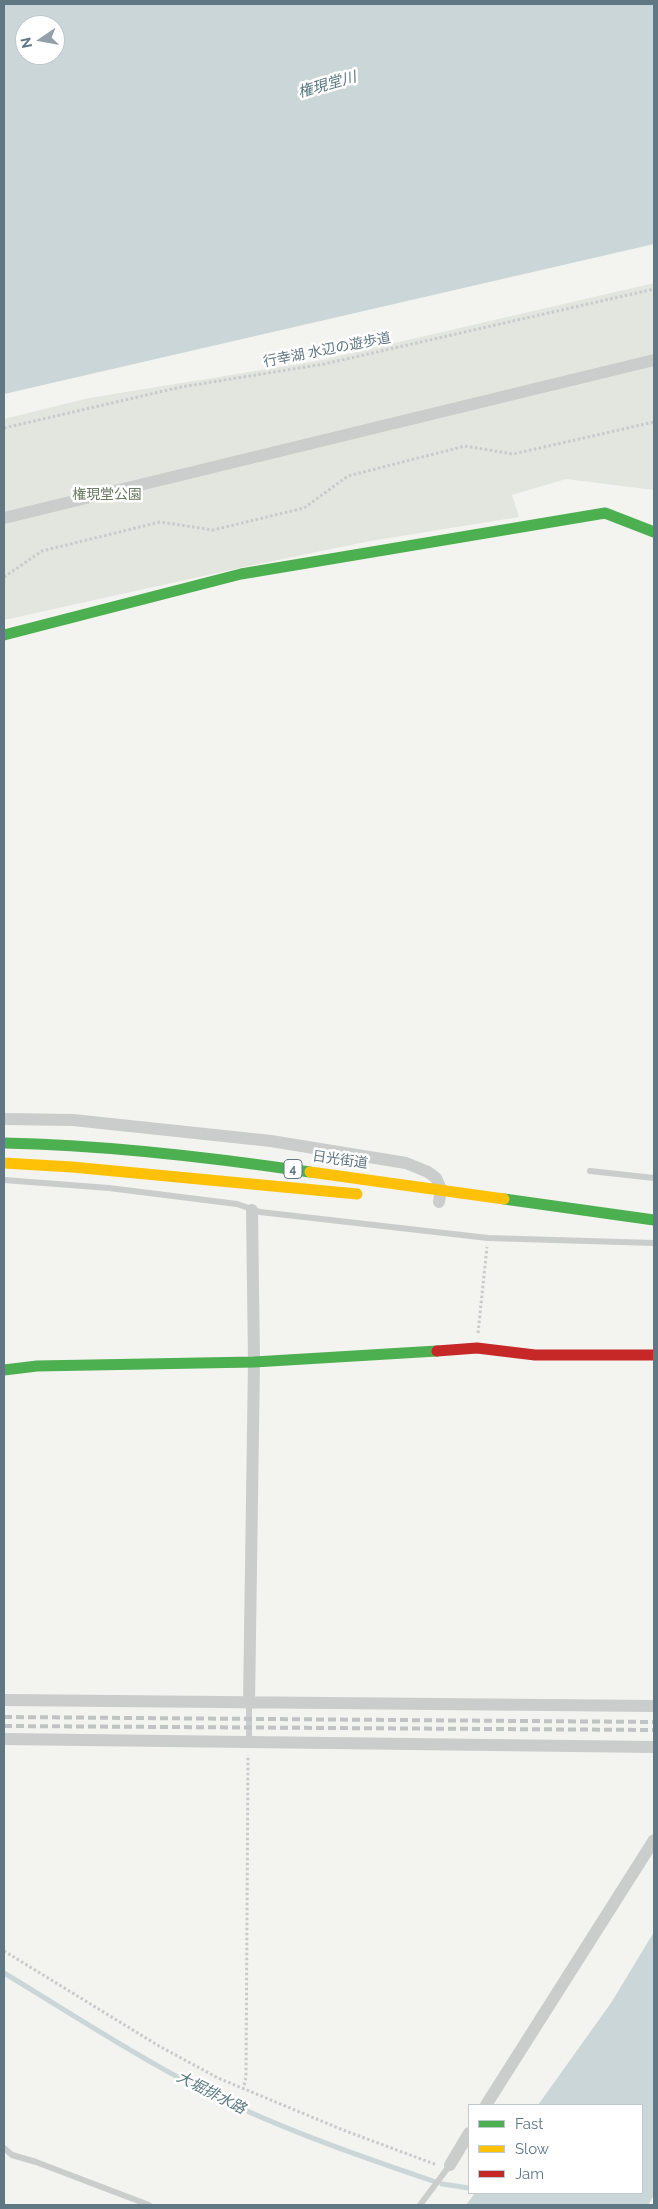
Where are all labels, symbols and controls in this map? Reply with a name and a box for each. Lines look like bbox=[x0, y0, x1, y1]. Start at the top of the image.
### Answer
north arrow bbox=[15, 15, 65, 65]
text: N bbox=[17, 36, 35, 50]
water label: 権現堂川 bbox=[296, 68, 358, 102]
street label: 行幸湖 水辺の遊歩道 bbox=[262, 329, 392, 371]
park label: 権現堂公園 bbox=[72, 487, 142, 503]
street label: 日光街道 bbox=[311, 1148, 369, 1172]
road number: 4 bbox=[284, 1160, 302, 1178]
water label: 大堀排水路 bbox=[174, 2068, 248, 2118]
legend bbox=[468, 2104, 643, 2194]
text: Fast bbox=[515, 2115, 543, 2133]
text: Slow bbox=[515, 2140, 549, 2158]
text: Jam bbox=[515, 2165, 544, 2183]

